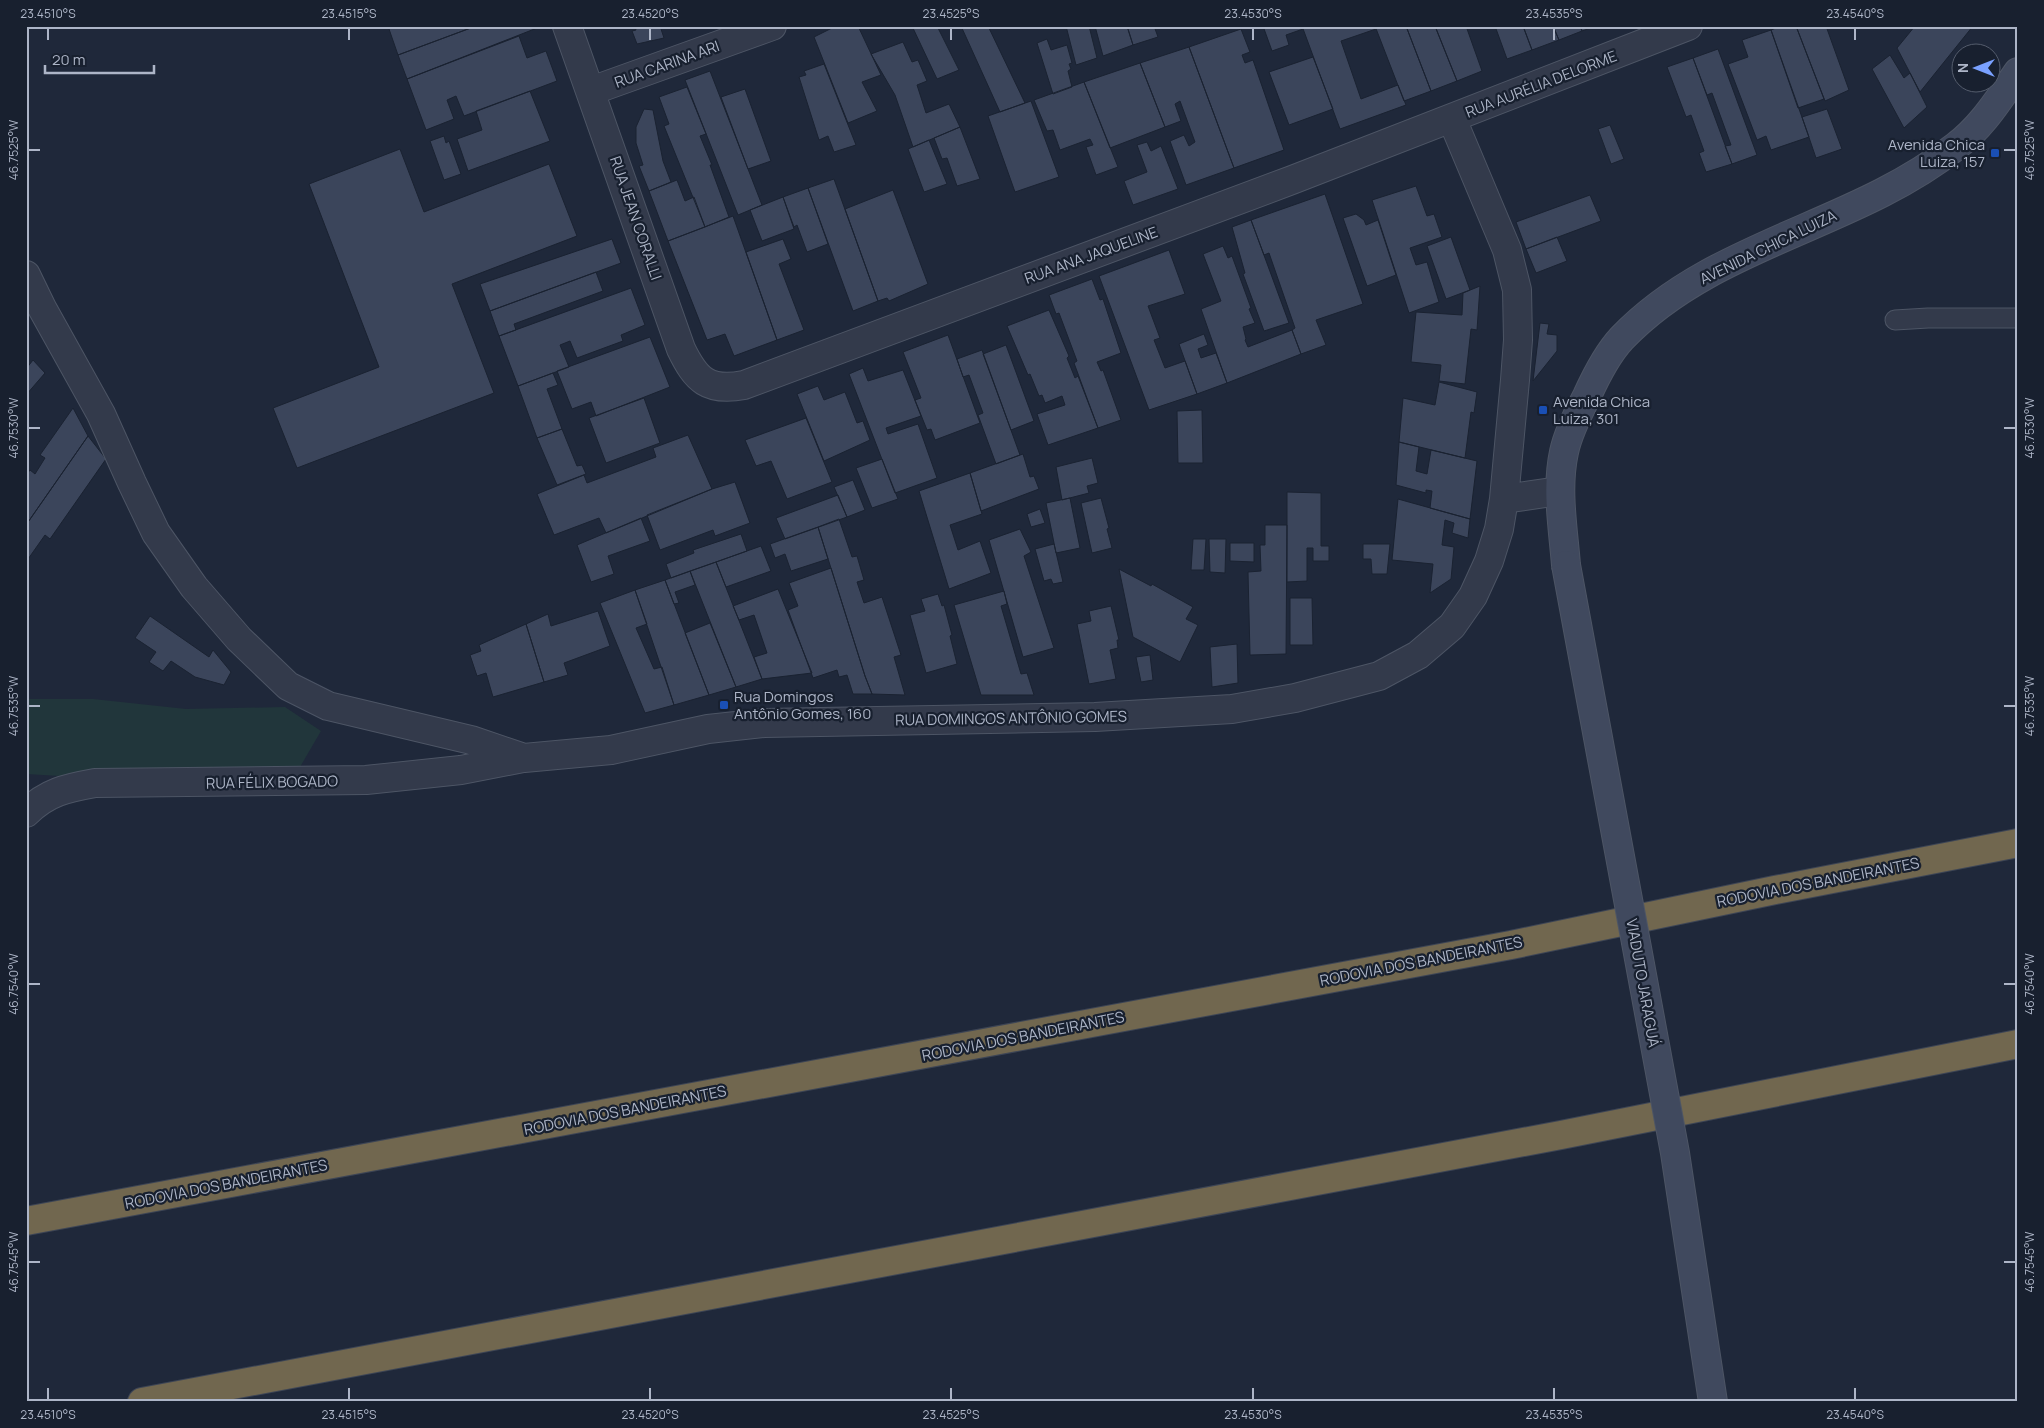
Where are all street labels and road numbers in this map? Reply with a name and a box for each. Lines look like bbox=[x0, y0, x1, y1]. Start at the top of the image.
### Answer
street label: RUA CARINA ARI bbox=[612, 35, 722, 93]
street label: RUA AURÉLIA DELORME bbox=[1462, 45, 1620, 123]
street label: RUA JEAN CORALLI bbox=[605, 153, 667, 283]
street label: AVENIDA CHICA LUIZA bbox=[1696, 204, 1840, 289]
street label: RUA ANA JAQUELINE bbox=[1022, 221, 1160, 289]
street label: RUA DOMINGOS ANTÔNIO GOMES bbox=[895, 705, 1127, 731]
street label: RUA FÉLIX BOGADO bbox=[206, 770, 338, 794]
street label: RODOVIA DOS BANDEIRANTES bbox=[1715, 852, 1921, 912]
street label: VIADUTO JARAGUÁ bbox=[1621, 917, 1665, 1050]
street label: RODOVIA DOS BANDEIRANTES bbox=[1318, 931, 1524, 991]
street label: RODOVIA DOS BANDEIRANTES bbox=[920, 1006, 1126, 1066]
street label: RODOVIA DOS BANDEIRANTES bbox=[522, 1080, 728, 1140]
street label: RODOVIA DOS BANDEIRANTES bbox=[123, 1154, 329, 1214]

